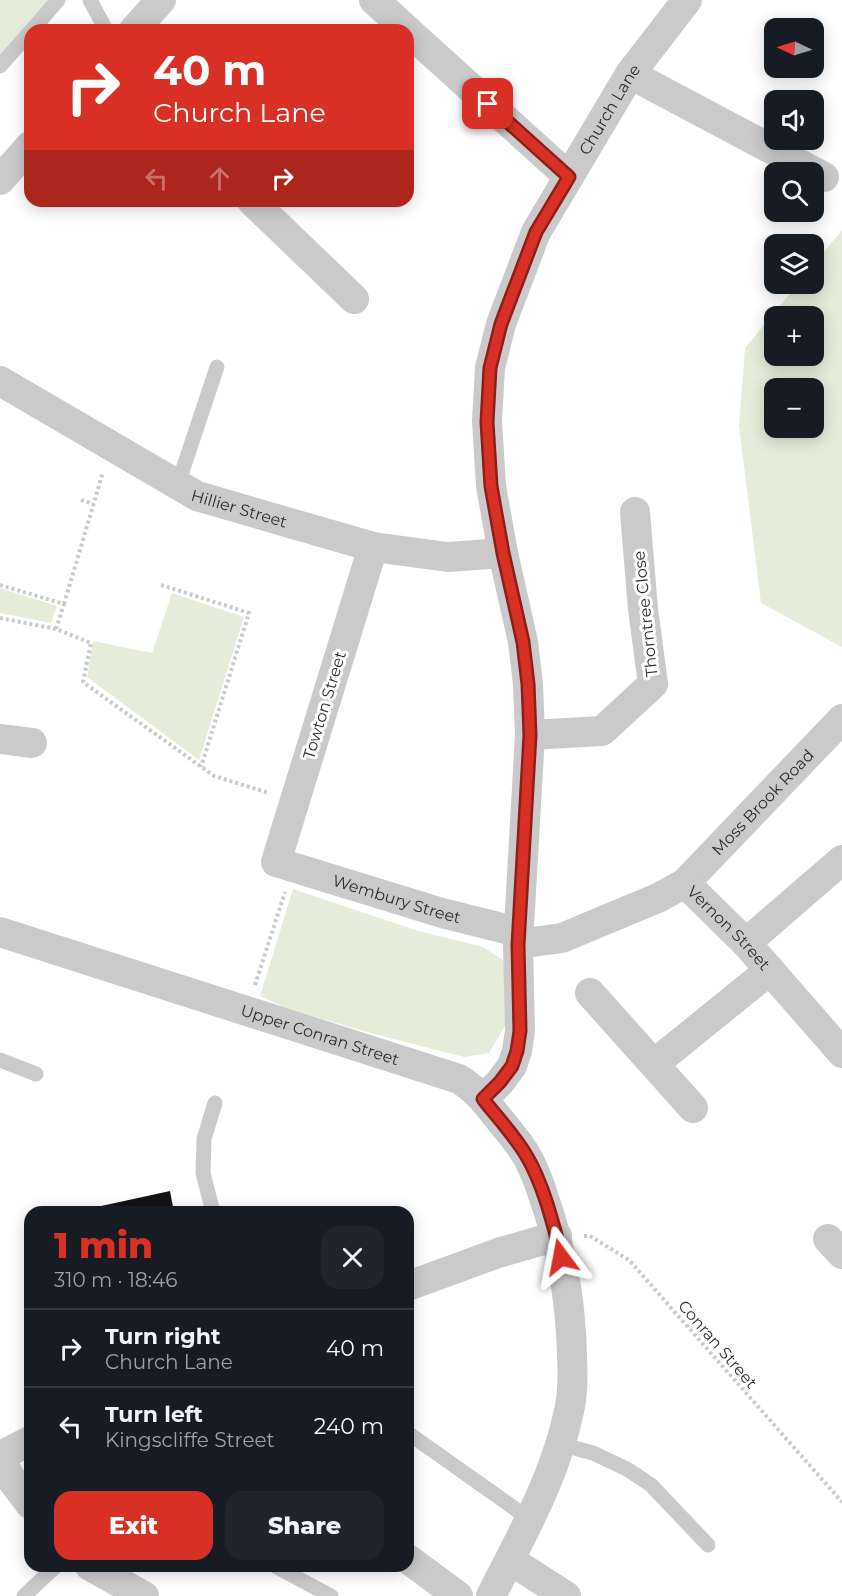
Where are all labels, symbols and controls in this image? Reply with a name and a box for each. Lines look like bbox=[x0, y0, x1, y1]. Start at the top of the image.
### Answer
north arrow bbox=[764, 18, 824, 78]
map controls bbox=[764, 18, 824, 438]
text: 40 m bbox=[153, 44, 266, 96]
icon: right bbox=[54, 48, 132, 126]
street label: Church Lane bbox=[575, 60, 644, 158]
pin bbox=[462, 78, 513, 129]
icon: arrive bbox=[471, 87, 504, 120]
button: sound bbox=[764, 90, 824, 150]
text: Church Lane bbox=[153, 96, 326, 129]
icon: left bbox=[140, 162, 173, 195]
icon: ahead bbox=[203, 162, 236, 195]
icon: right bbox=[266, 162, 299, 195]
button: search bbox=[764, 162, 824, 222]
button: layers bbox=[764, 234, 824, 294]
button: + bbox=[764, 306, 824, 366]
button: − bbox=[764, 378, 824, 438]
street label: Hillier Street bbox=[189, 486, 290, 532]
street label: Thorntree Close bbox=[629, 550, 662, 678]
street label: Towton Street bbox=[299, 648, 350, 761]
street label: Moss Brook Road bbox=[708, 746, 818, 859]
street label: Wembury Street bbox=[330, 871, 463, 927]
street label: Vernon Street bbox=[683, 882, 774, 974]
street label: Upper Conran Street bbox=[238, 1001, 402, 1069]
text: 1 min bbox=[54, 1223, 153, 1267]
position arrow bbox=[529, 1225, 593, 1289]
button: close bbox=[321, 1226, 384, 1289]
text: 310 m · 18:46 bbox=[54, 1268, 177, 1292]
street label: Conran Street bbox=[674, 1296, 761, 1393]
text: Turn right bbox=[105, 1323, 220, 1350]
icon: right bbox=[54, 1332, 87, 1365]
text: 40 m bbox=[326, 1335, 384, 1362]
text: Church Lane bbox=[105, 1350, 233, 1374]
text: Turn left bbox=[105, 1401, 203, 1428]
icon: left bbox=[54, 1410, 87, 1443]
text: 240 m bbox=[314, 1413, 384, 1440]
text: Kingscliffe Street bbox=[105, 1428, 275, 1452]
button: Exit bbox=[54, 1491, 213, 1560]
button: Share bbox=[225, 1491, 384, 1560]

